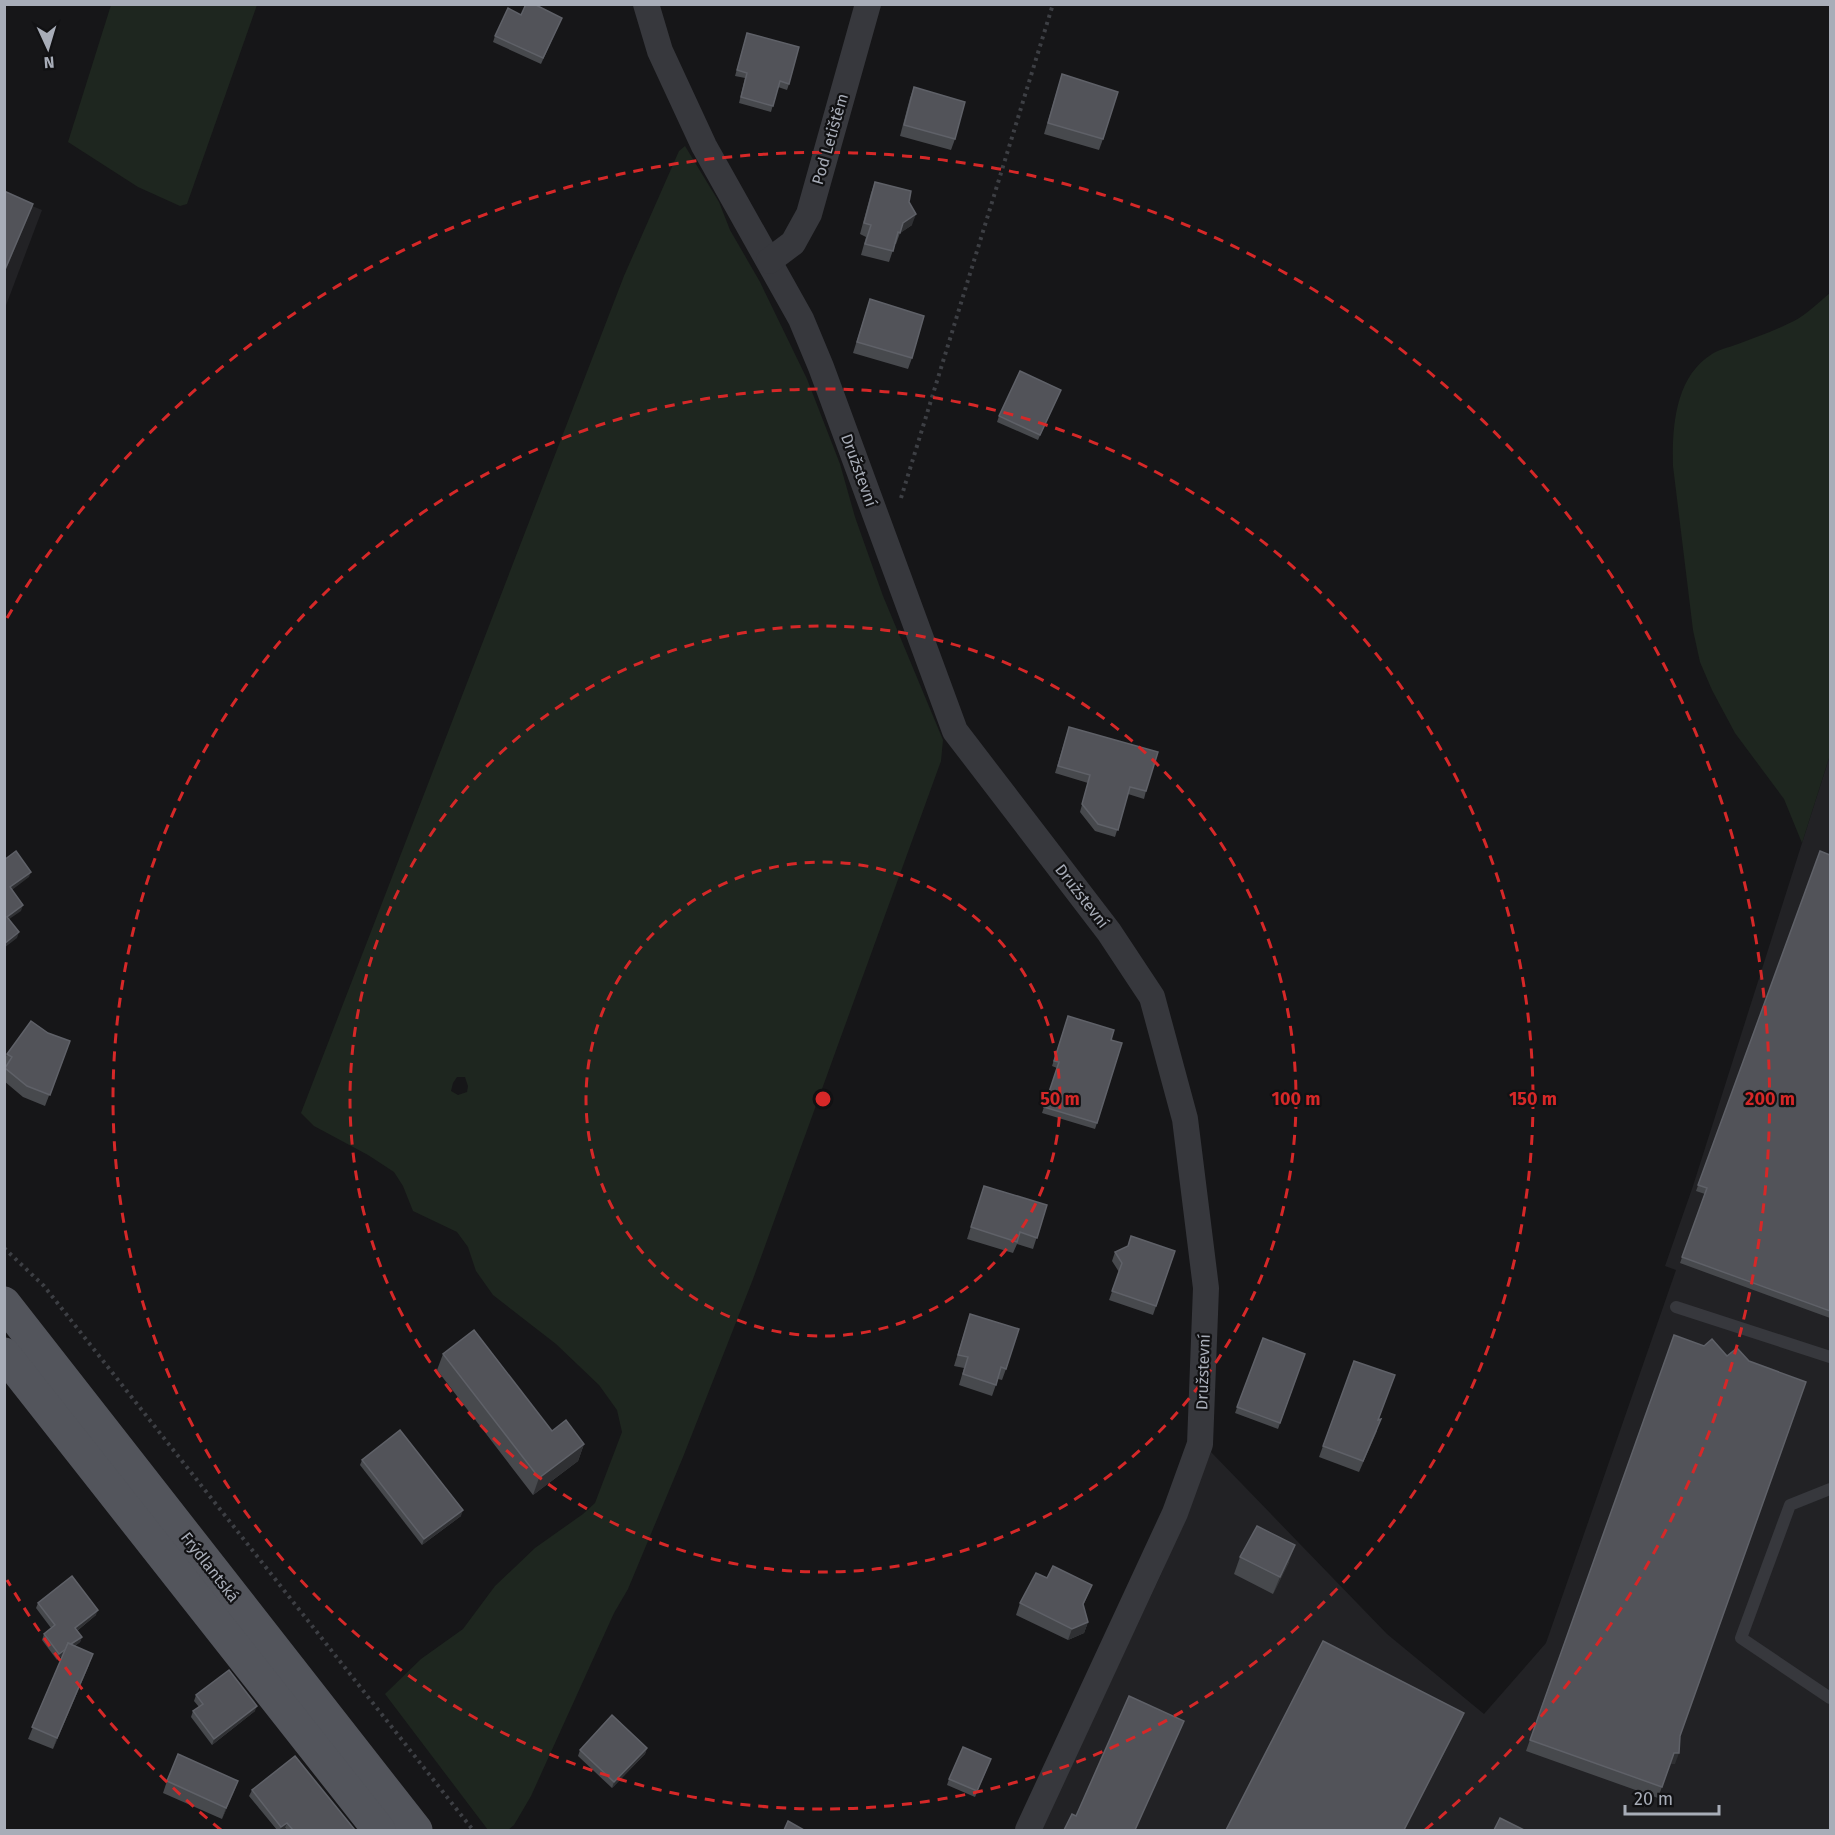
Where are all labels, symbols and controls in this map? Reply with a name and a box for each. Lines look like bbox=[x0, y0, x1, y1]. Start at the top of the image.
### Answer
north arrow bbox=[18, 18, 78, 78]
text: N bbox=[43, 53, 55, 72]
street label: Pod Letištěm bbox=[808, 91, 852, 187]
street label: Družstevní bbox=[837, 431, 881, 509]
street label: Družstevní bbox=[1051, 860, 1113, 932]
text: 50 m bbox=[1040, 1088, 1080, 1110]
text: 100 m bbox=[1272, 1088, 1320, 1110]
text: 150 m bbox=[1509, 1088, 1557, 1110]
text: 200 m bbox=[1745, 1088, 1795, 1110]
centre of rings bbox=[813, 1089, 833, 1109]
street label: Družstevní bbox=[1192, 1333, 1214, 1410]
street label: Frýdlantská bbox=[177, 1528, 243, 1606]
scale bar bbox=[1625, 1778, 1720, 1816]
text: 20 m bbox=[1634, 1788, 1673, 1810]

